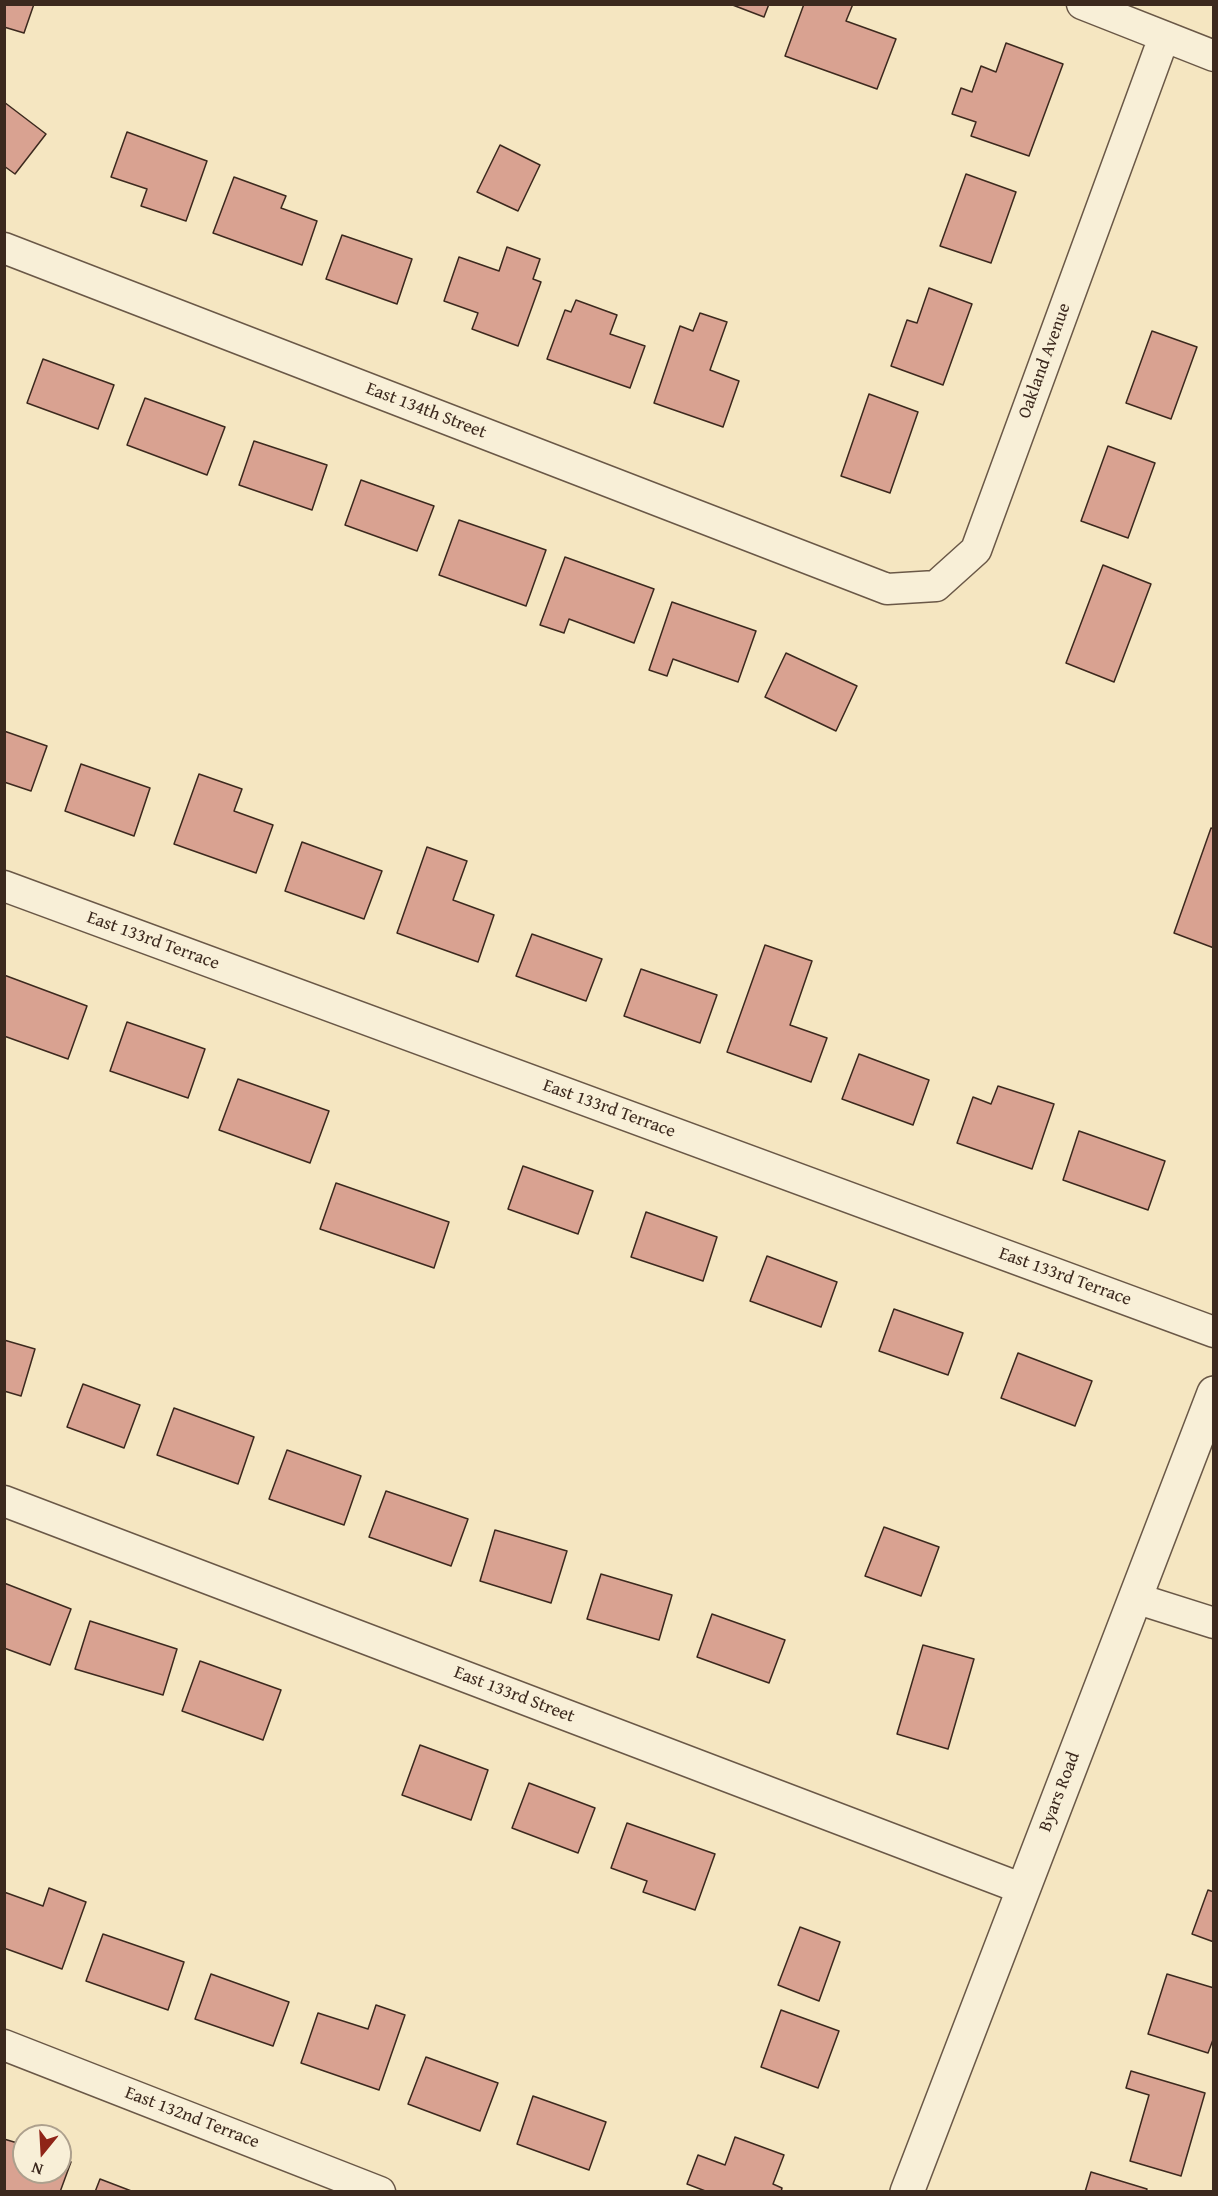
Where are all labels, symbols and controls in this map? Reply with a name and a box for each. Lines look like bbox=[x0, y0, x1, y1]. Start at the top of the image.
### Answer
street label: Oakland Avenue bbox=[1014, 300, 1076, 422]
street label: East 134th Street bbox=[363, 378, 489, 444]
street label: East 133rd Terrace bbox=[84, 907, 222, 975]
street label: East 133rd Terrace bbox=[540, 1075, 678, 1143]
street label: East 133rd Terrace bbox=[996, 1243, 1134, 1311]
street label: East 133rd Street bbox=[451, 1662, 577, 1728]
street label: Byars Road bbox=[1035, 1749, 1085, 1835]
street label: East 132nd Terrace bbox=[122, 2082, 262, 2154]
north arrow bbox=[12, 2124, 72, 2184]
text: N bbox=[28, 2156, 46, 2182]

